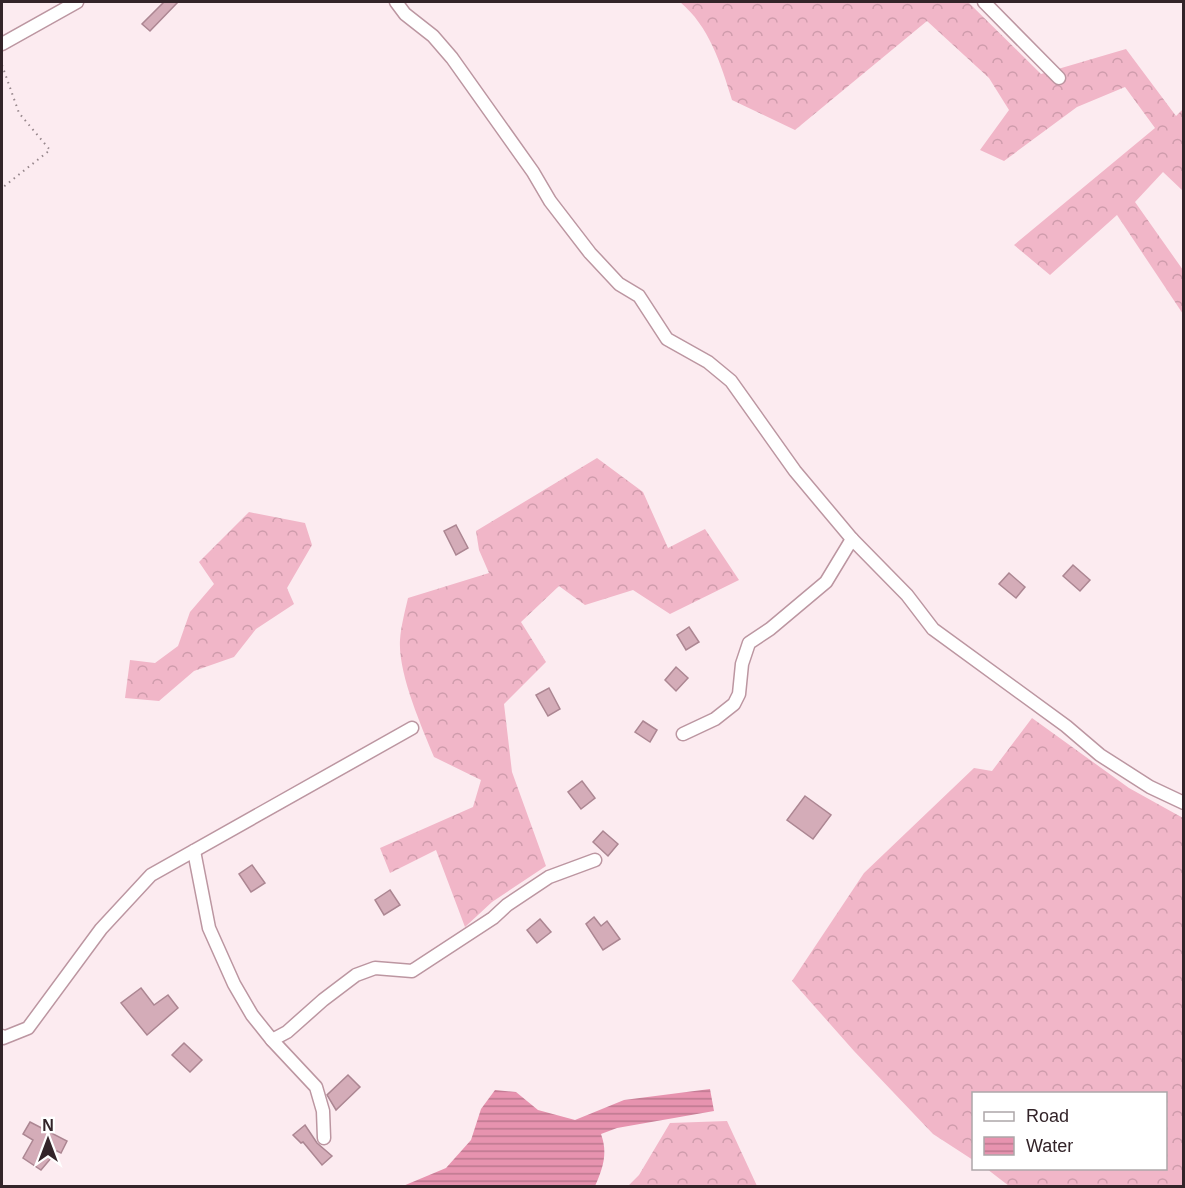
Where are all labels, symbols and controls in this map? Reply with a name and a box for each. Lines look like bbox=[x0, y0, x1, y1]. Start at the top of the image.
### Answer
legend bbox=[972, 1092, 1167, 1170]
text: Road bbox=[1026, 1106, 1069, 1126]
north arrow bbox=[18, 1110, 78, 1170]
text: N bbox=[42, 1117, 54, 1134]
text: Water bbox=[1026, 1136, 1073, 1156]

